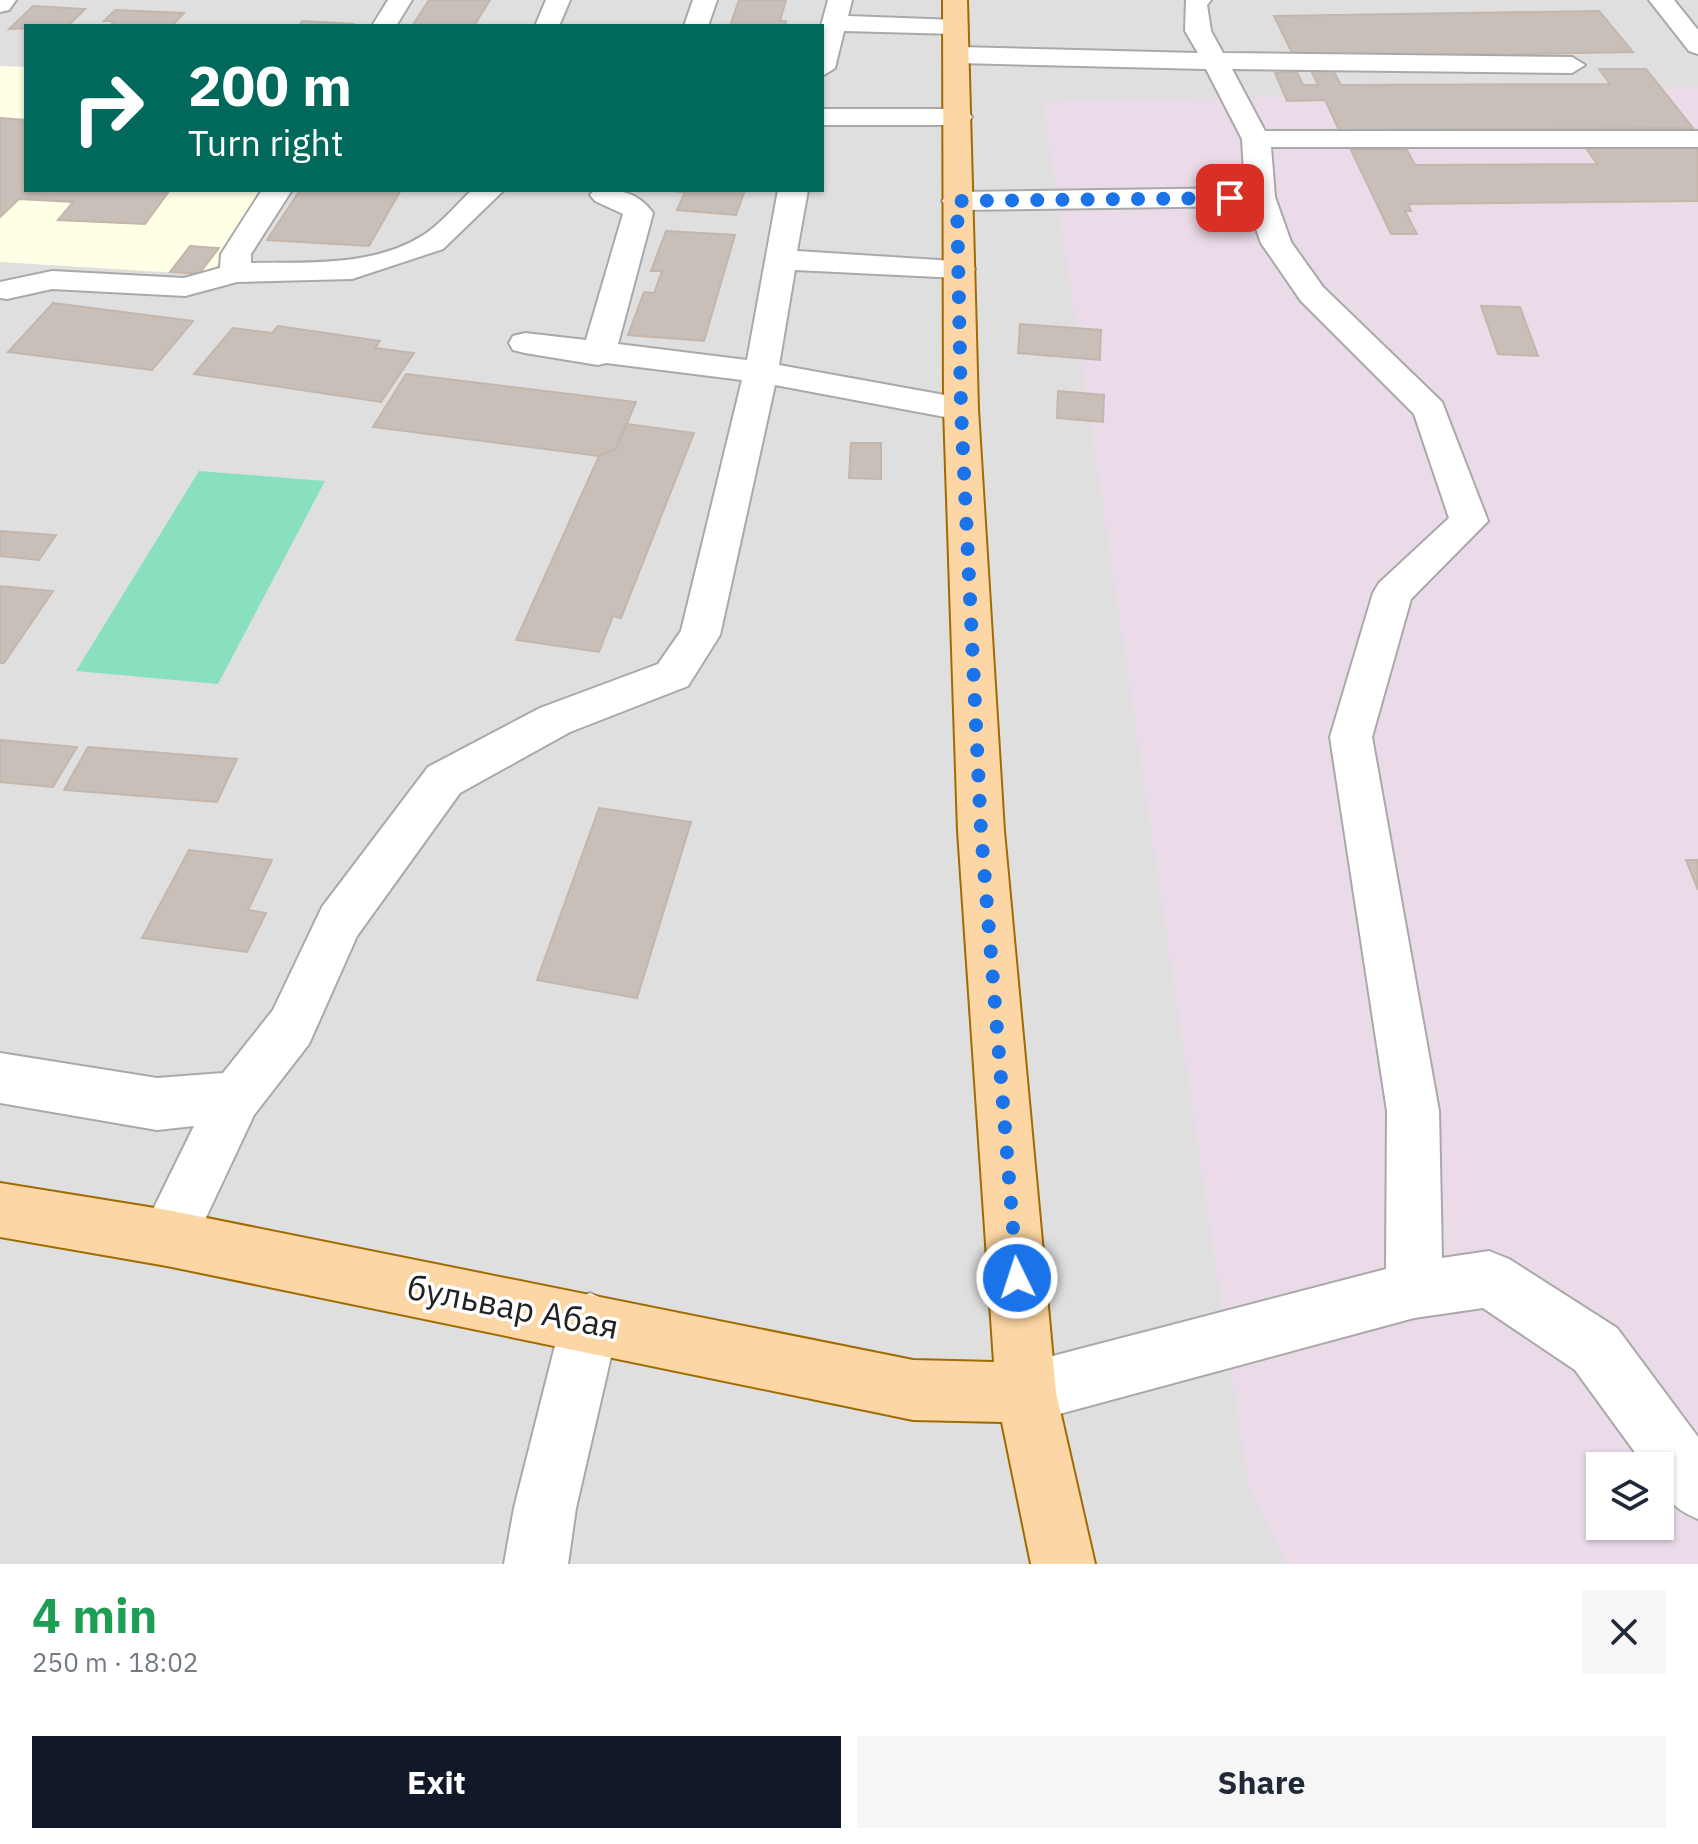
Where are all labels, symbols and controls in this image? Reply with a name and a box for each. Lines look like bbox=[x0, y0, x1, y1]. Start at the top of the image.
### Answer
text: 200 m bbox=[188, 49, 352, 121]
icon: right bbox=[56, 56, 160, 160]
text: Turn right bbox=[188, 119, 344, 166]
pin bbox=[1196, 164, 1264, 232]
icon: arrive bbox=[1208, 176, 1252, 220]
position arrow bbox=[975, 1236, 1059, 1320]
street label: бульвар Абая bbox=[404, 1264, 623, 1348]
map controls bbox=[1586, 1452, 1674, 1540]
button: layers bbox=[1586, 1452, 1674, 1540]
text: 4 min bbox=[32, 1584, 157, 1646]
button: close bbox=[1582, 1590, 1666, 1674]
text: 250 m · 18:02 bbox=[32, 1645, 198, 1679]
button: Exit bbox=[32, 1736, 841, 1828]
button: Share bbox=[857, 1736, 1666, 1828]

